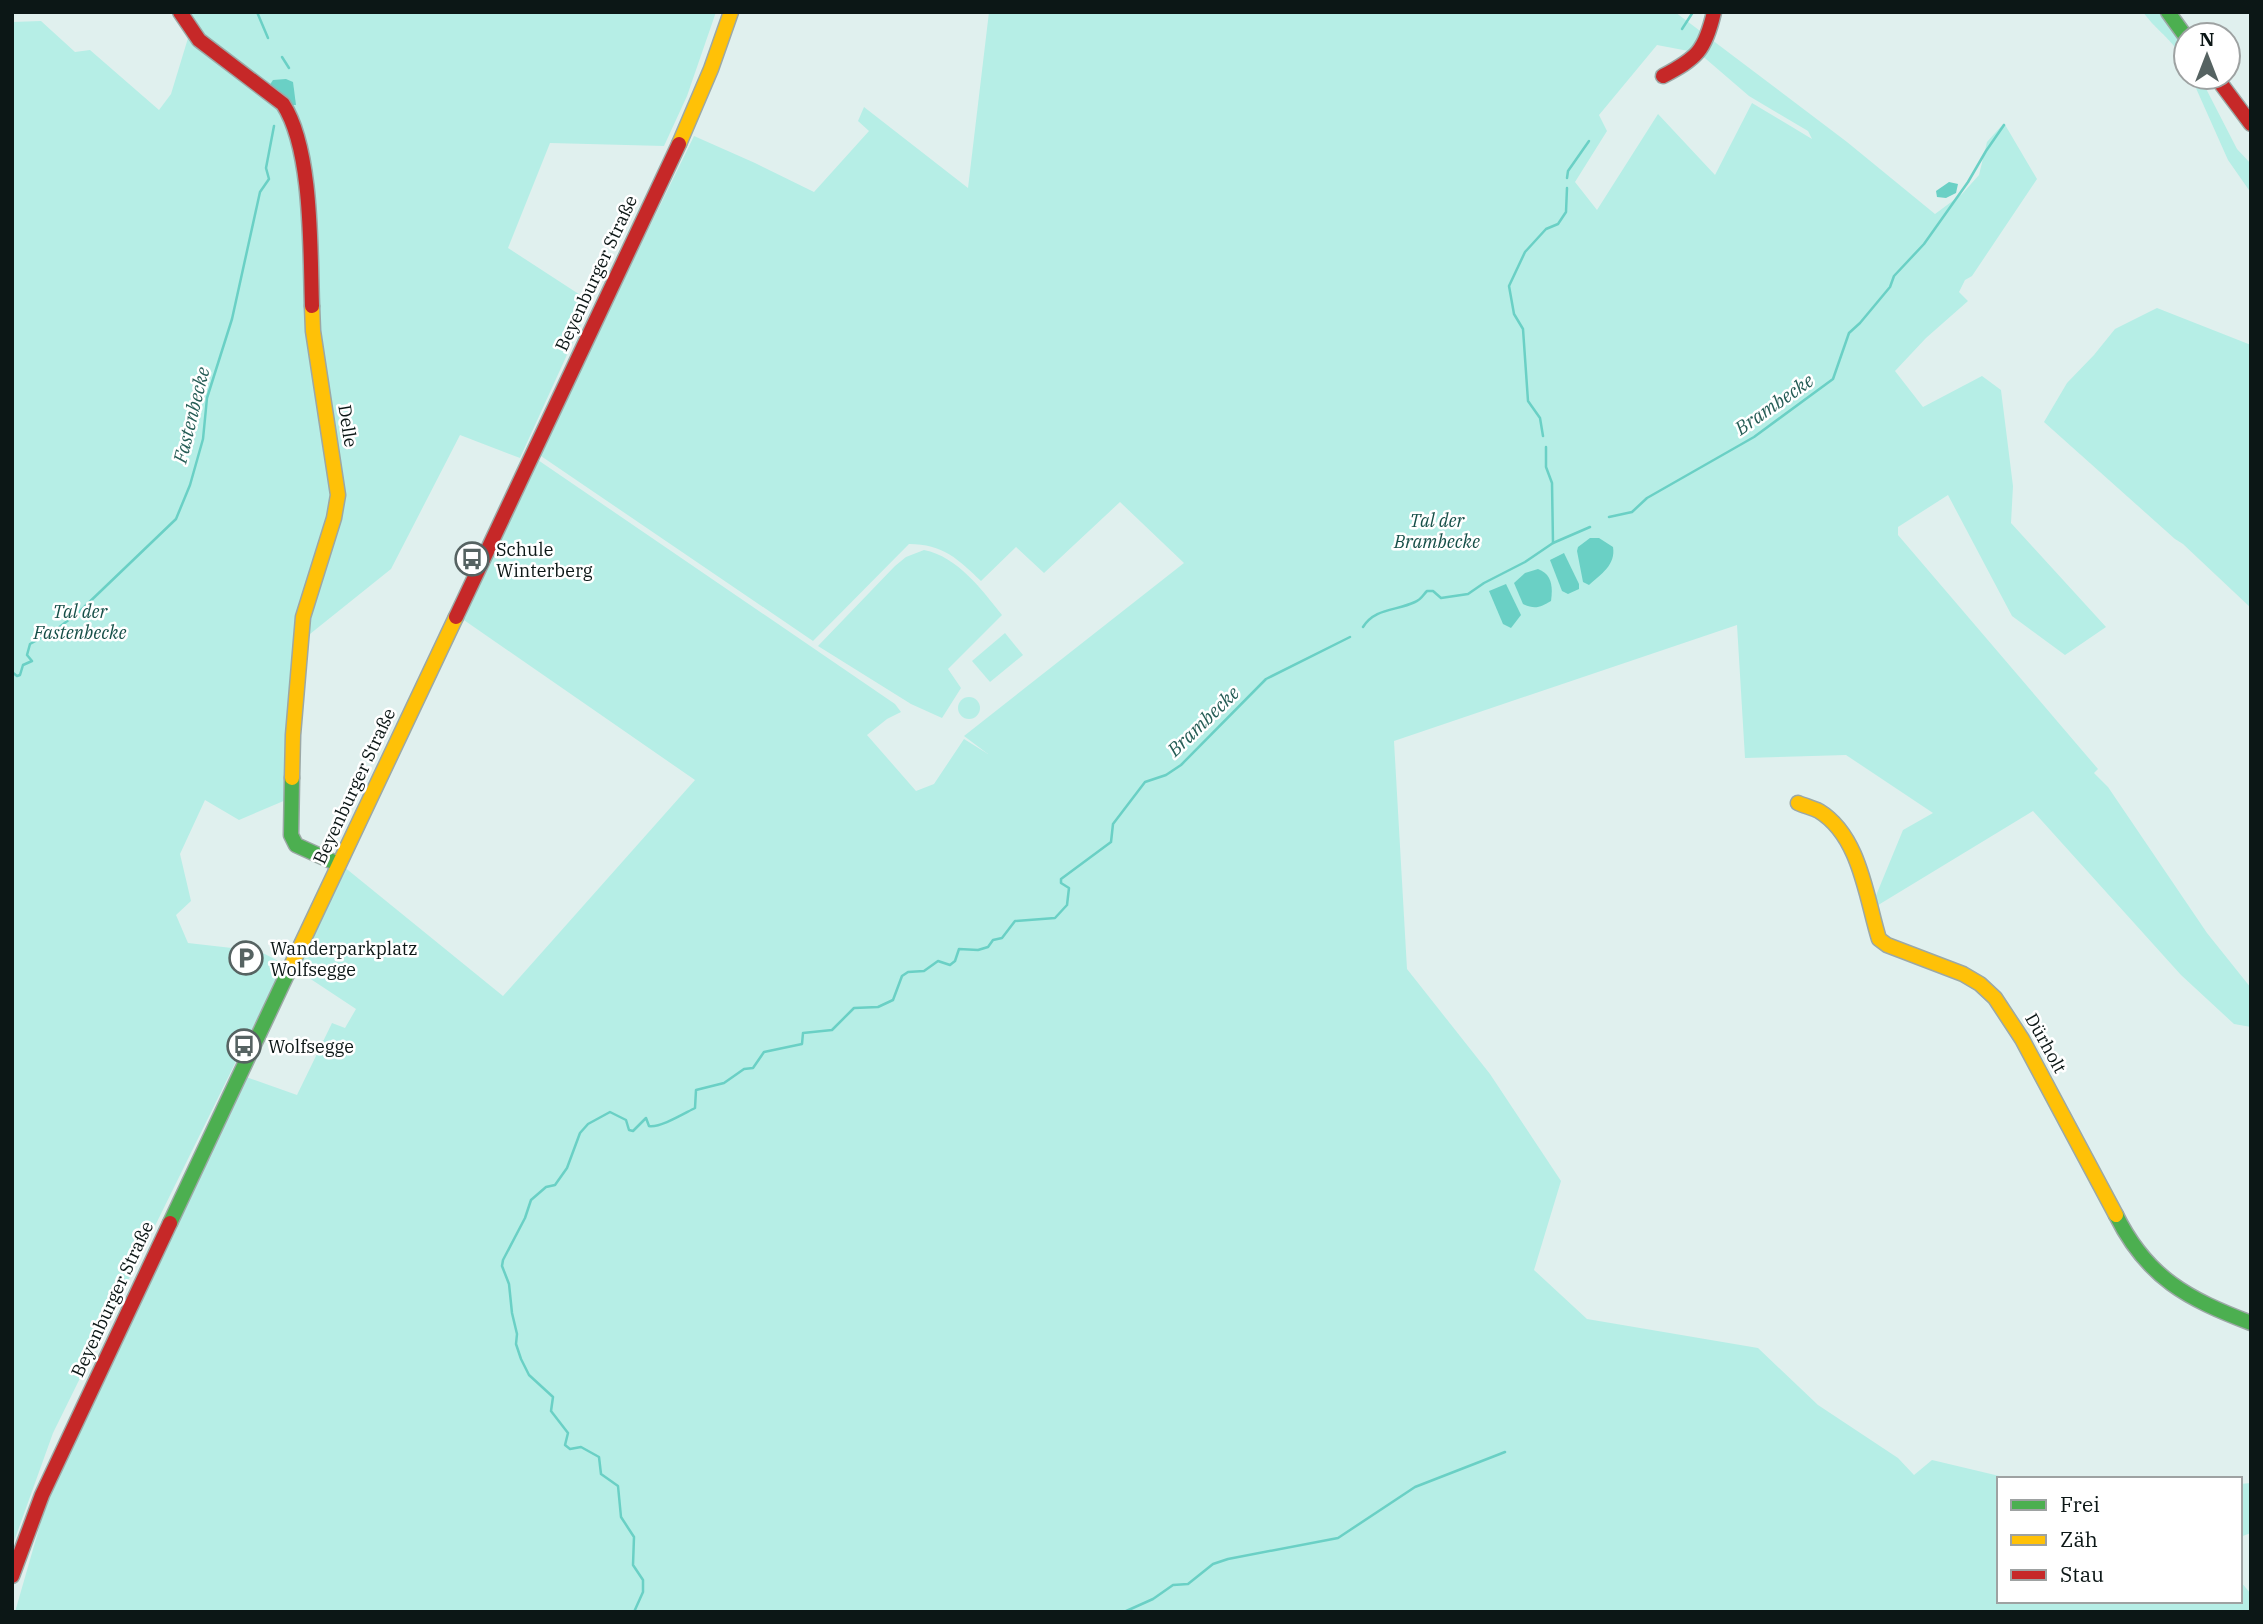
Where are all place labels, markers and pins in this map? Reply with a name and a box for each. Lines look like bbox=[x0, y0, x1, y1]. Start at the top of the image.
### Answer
place label: Schule Winterberg bbox=[496, 538, 593, 582]
bus stop icon: Schule Winterberg bbox=[453, 540, 491, 578]
place label: Wanderparkplatz Wolfsegge bbox=[270, 937, 417, 981]
parking icon: Wanderparkplatz Wolfsegge bbox=[227, 939, 265, 977]
bus stop icon: Wolfsegge bbox=[225, 1027, 263, 1065]
place label: Wolfsegge bbox=[268, 1035, 354, 1058]

